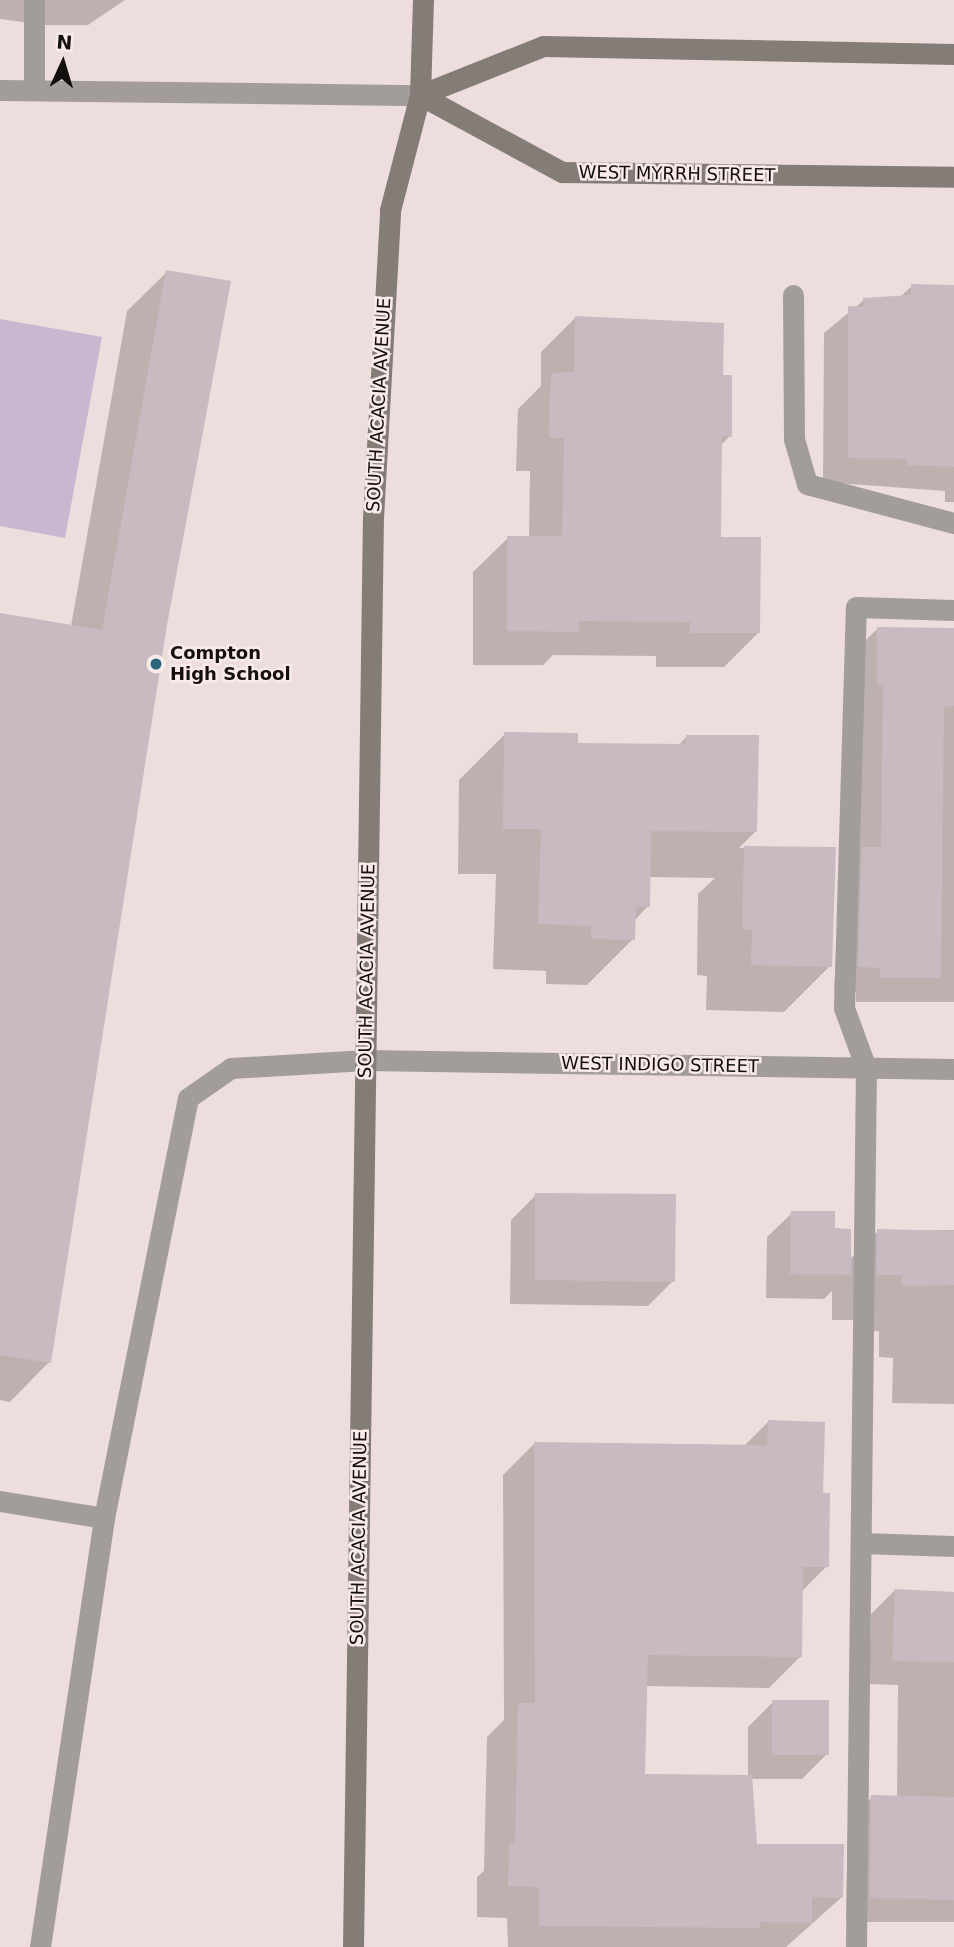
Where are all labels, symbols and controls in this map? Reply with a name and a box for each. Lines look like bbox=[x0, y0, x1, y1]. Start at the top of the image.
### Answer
north arrow bbox=[28, 28, 98, 98]
text: N bbox=[56, 31, 73, 54]
street label: WEST MYRRH STREET bbox=[578, 161, 776, 187]
street label: SOUTH ACACIA AVENUE bbox=[363, 297, 395, 513]
place label: Compton High School bbox=[170, 643, 291, 686]
marker: Compton High School bbox=[148, 656, 164, 672]
street label: SOUTH ACACIA AVENUE bbox=[354, 864, 380, 1078]
street label: WEST INDIGO STREET bbox=[561, 1052, 759, 1078]
street label: SOUTH ACACIA AVENUE bbox=[346, 1431, 372, 1645]

